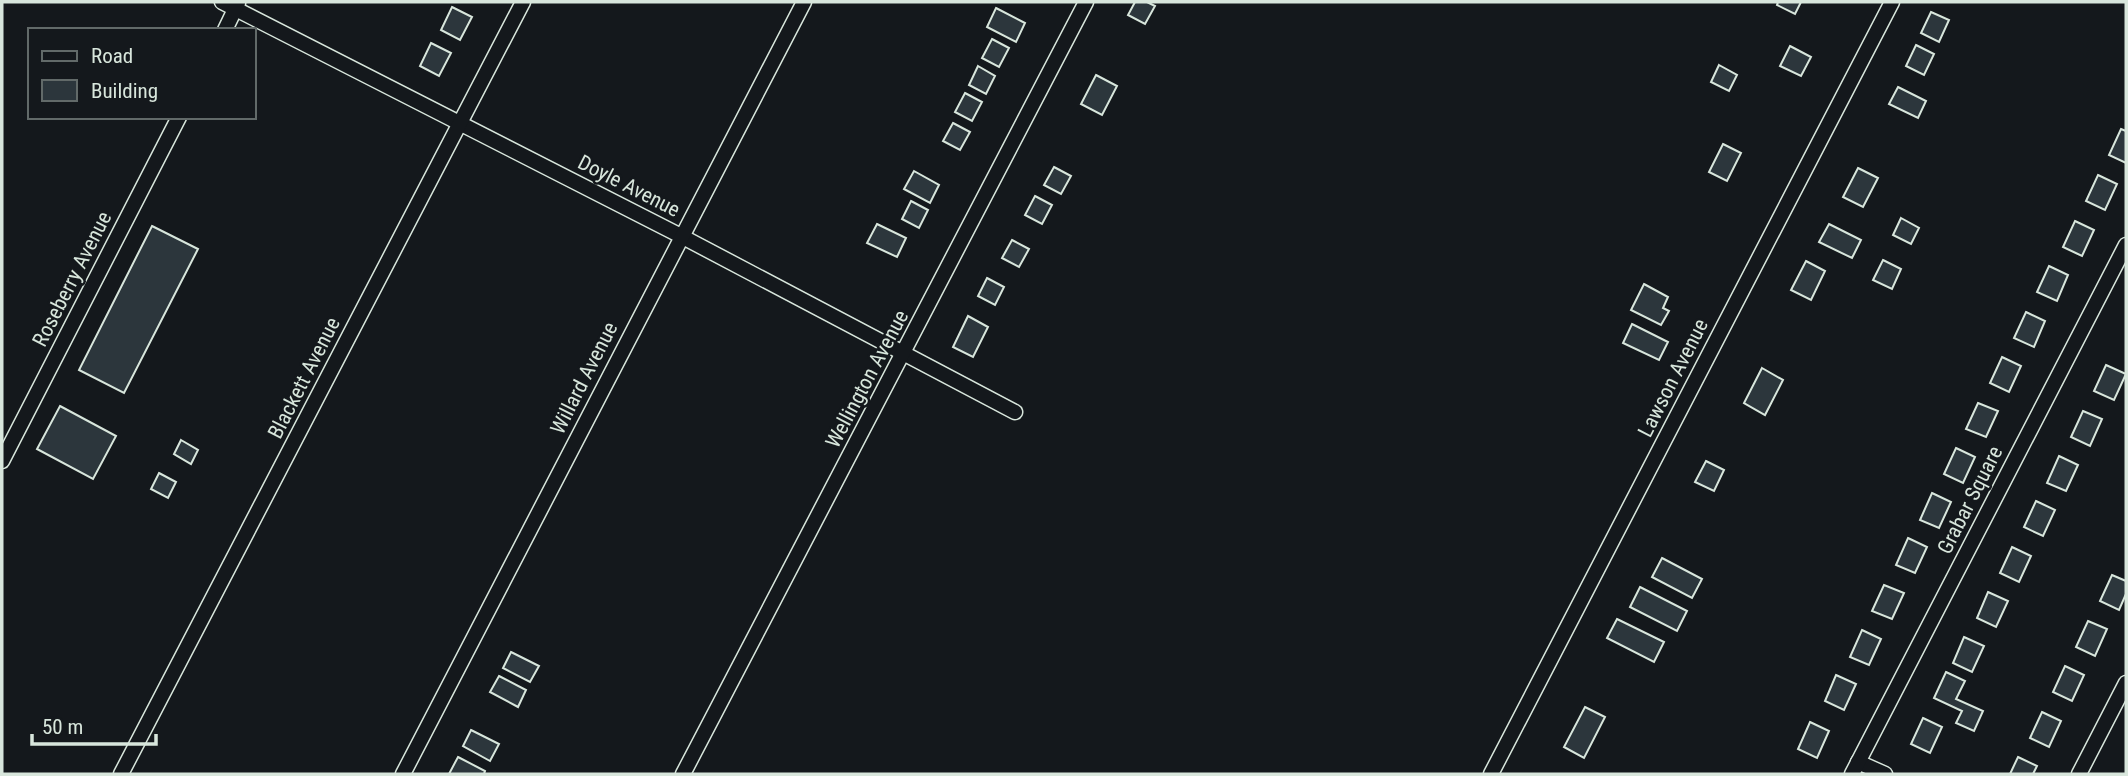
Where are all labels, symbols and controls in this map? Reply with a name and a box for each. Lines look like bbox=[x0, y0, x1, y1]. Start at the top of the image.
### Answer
legend bbox=[28, 28, 256, 119]
text: Road bbox=[91, 44, 133, 68]
text: Building bbox=[91, 79, 158, 103]
street label: Doyle Avenue bbox=[574, 150, 684, 222]
street label: Roseberry Avenue bbox=[28, 207, 116, 351]
street label: Wellington Avenue bbox=[821, 306, 913, 452]
street label: Blackett Avenue bbox=[263, 313, 345, 443]
street label: Lawson Avenue bbox=[1633, 315, 1713, 441]
street label: Willard Avenue bbox=[546, 318, 623, 438]
street label: Grabar Square bbox=[1933, 442, 2007, 558]
scale bar bbox=[32, 702, 156, 746]
text: 50 m bbox=[42, 715, 83, 739]

